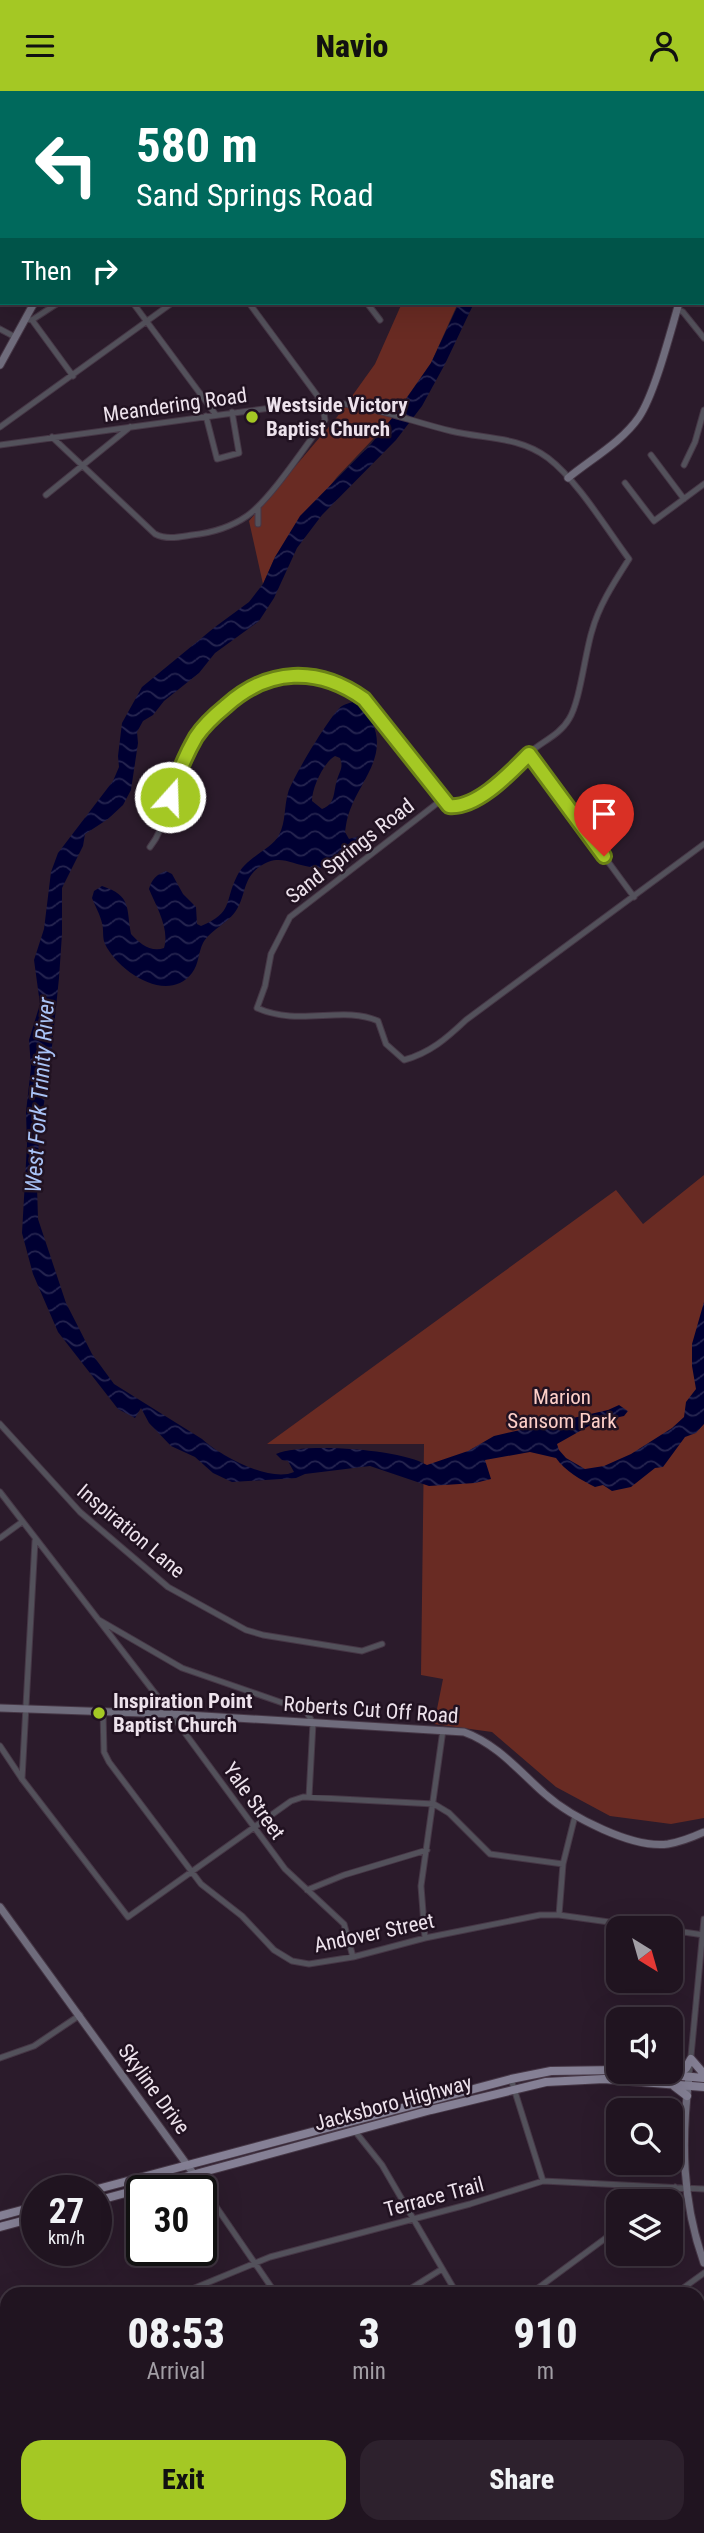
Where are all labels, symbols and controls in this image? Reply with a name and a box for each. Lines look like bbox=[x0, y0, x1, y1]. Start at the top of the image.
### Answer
icon: menu bbox=[21, 27, 59, 65]
text: Navio bbox=[316, 27, 388, 65]
icon: person bbox=[645, 27, 683, 65]
text: 580 m bbox=[136, 117, 258, 174]
icon: left bbox=[21, 119, 112, 210]
text: Sand Springs Road bbox=[136, 176, 374, 214]
icon: right bbox=[86, 252, 124, 290]
text: Then bbox=[21, 256, 72, 286]
street label: Meandering Road bbox=[102, 383, 248, 427]
place label: Westside Victory Baptist Church bbox=[266, 393, 408, 441]
marker: Westside Victory Baptist Church bbox=[244, 409, 260, 425]
position arrow bbox=[133, 760, 207, 834]
pin bbox=[574, 784, 634, 856]
street label: Sand Springs Road bbox=[281, 794, 419, 908]
icon: arrive bbox=[585, 795, 623, 833]
water label: West Fork Trinity River bbox=[20, 995, 60, 1194]
park label: Marion Sansom Park bbox=[507, 1385, 617, 1433]
street label: Inspiration Lane bbox=[72, 1479, 190, 1583]
place label: Inspiration Point Baptist Church bbox=[113, 1689, 252, 1737]
street label: Roberts Cut Off Road bbox=[283, 1692, 459, 1728]
marker: Inspiration Point Baptist Church bbox=[91, 1705, 107, 1721]
street label: Yale Street bbox=[218, 1758, 290, 1844]
street label: Andover Street bbox=[312, 1909, 436, 1957]
north arrow bbox=[606, 1916, 682, 1993]
map controls bbox=[606, 1916, 683, 2266]
button: sound bbox=[606, 2007, 683, 2084]
street label: Skyline Drive bbox=[113, 2039, 195, 2139]
street label: Jacksboro Highway bbox=[312, 2070, 475, 2136]
button: search bbox=[606, 2098, 683, 2175]
street label: Terrace Trail bbox=[382, 2172, 486, 2222]
speed limit sign: 30 bbox=[126, 2175, 217, 2266]
button: layers bbox=[606, 2189, 683, 2266]
text: 27 bbox=[49, 2191, 84, 2232]
text: km/h bbox=[48, 2227, 85, 2248]
text: 08:53 bbox=[127, 2309, 225, 2358]
text: 3 bbox=[358, 2309, 380, 2358]
text: 910 bbox=[513, 2309, 578, 2358]
text: Arrival bbox=[147, 2358, 205, 2385]
text: min bbox=[352, 2358, 386, 2385]
text: m bbox=[537, 2358, 554, 2385]
button: Exit bbox=[21, 2440, 346, 2520]
button: Share bbox=[360, 2440, 684, 2520]

